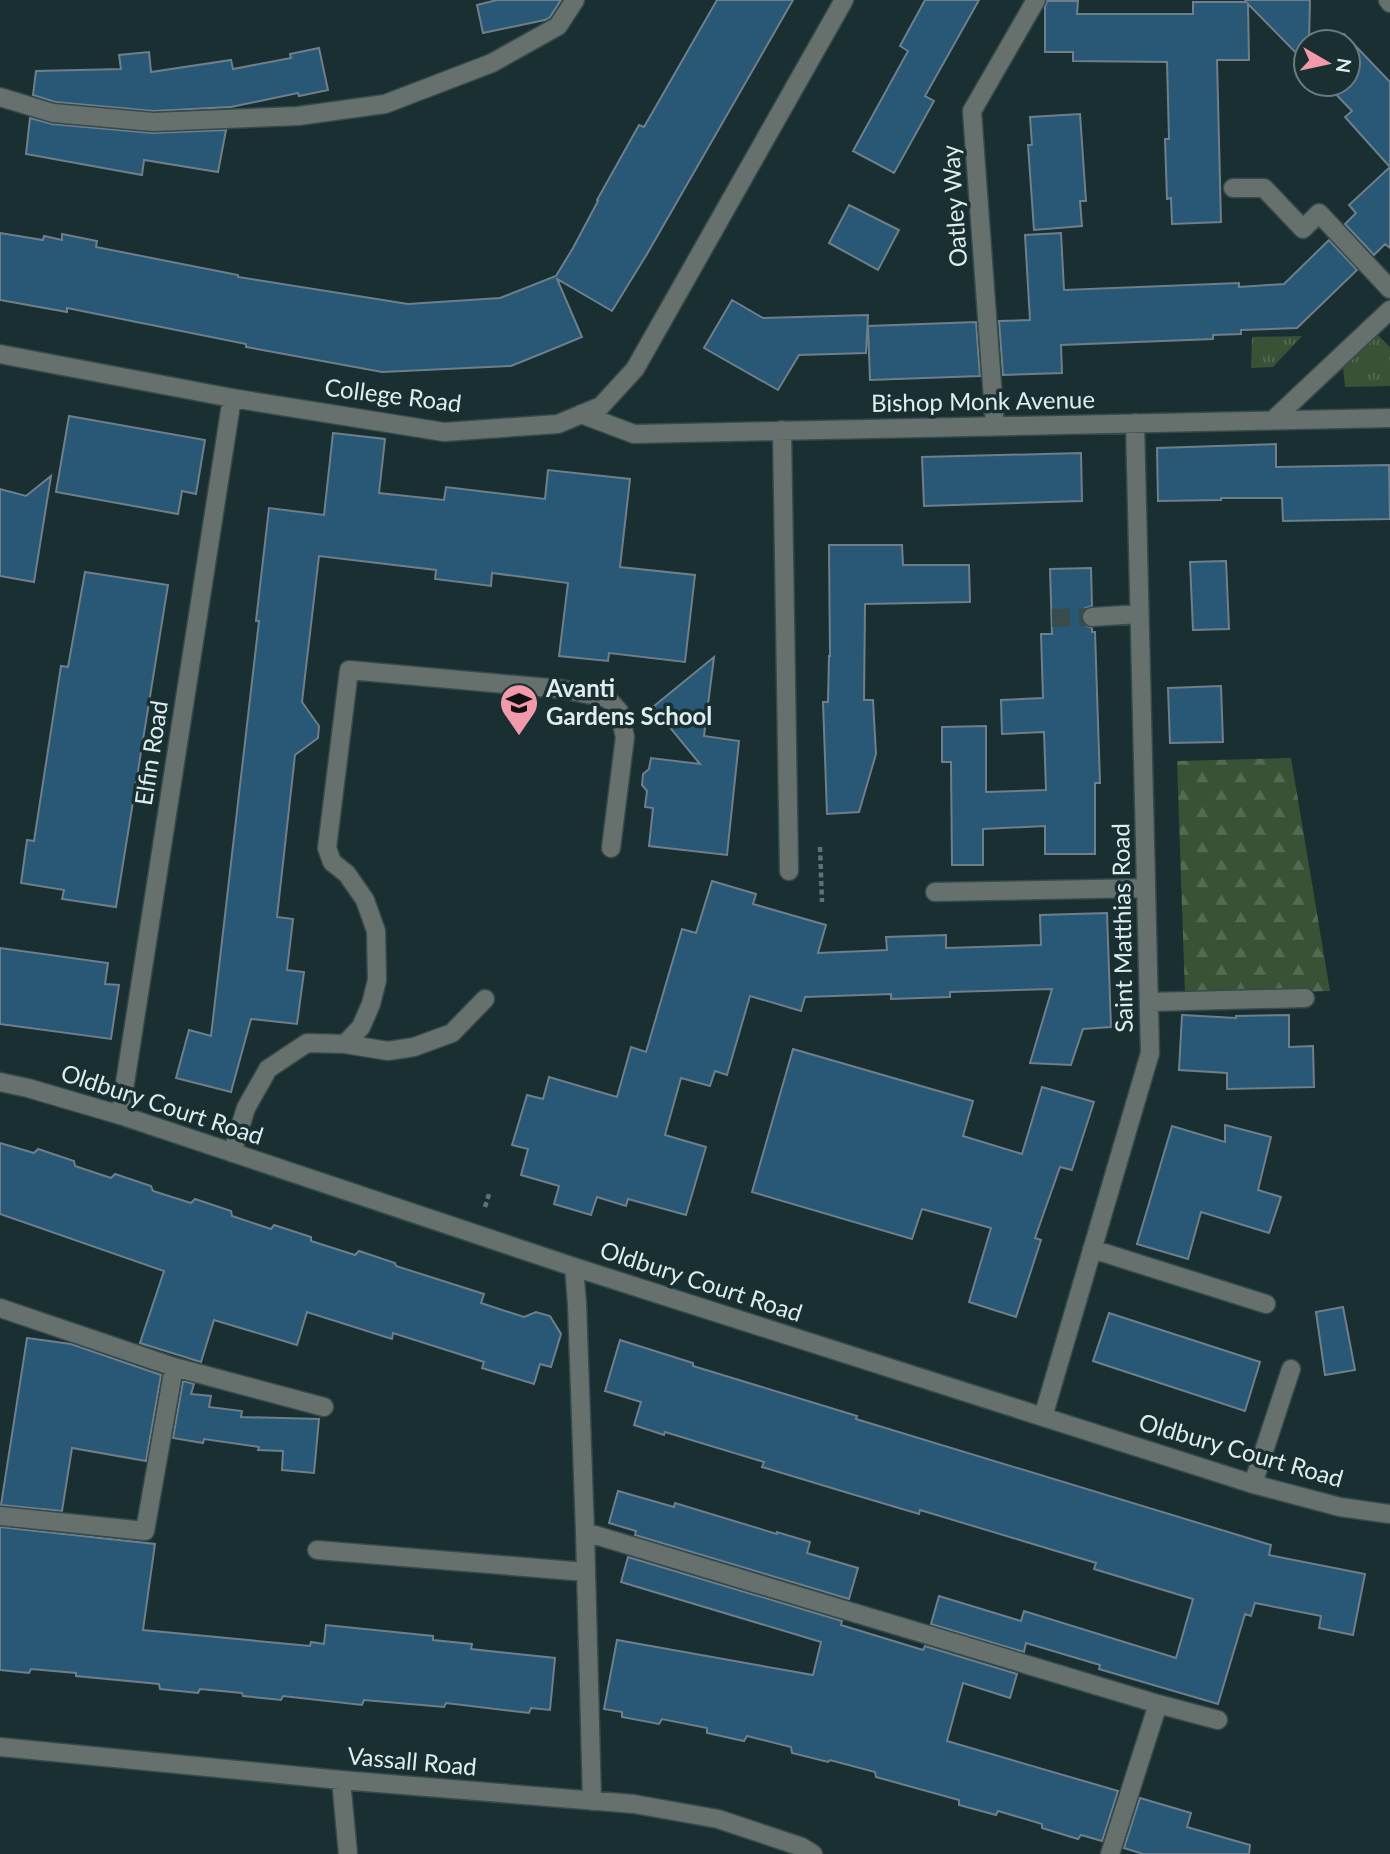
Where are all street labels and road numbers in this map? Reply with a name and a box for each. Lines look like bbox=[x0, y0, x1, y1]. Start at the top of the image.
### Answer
street label: Oatley Way bbox=[935, 143, 972, 268]
street label: College Road bbox=[323, 372, 463, 417]
street label: Bishop Monk Avenue bbox=[871, 384, 1095, 417]
street label: Elfin Road bbox=[128, 698, 173, 807]
street label: Saint Matthias Road bbox=[1105, 823, 1138, 1033]
street label: Oldbury Court Road bbox=[58, 1057, 267, 1150]
street label: Oldbury Court Road bbox=[597, 1234, 806, 1327]
street label: Oldbury Court Road bbox=[1136, 1407, 1347, 1493]
street label: Vassall Road bbox=[346, 1740, 478, 1781]

